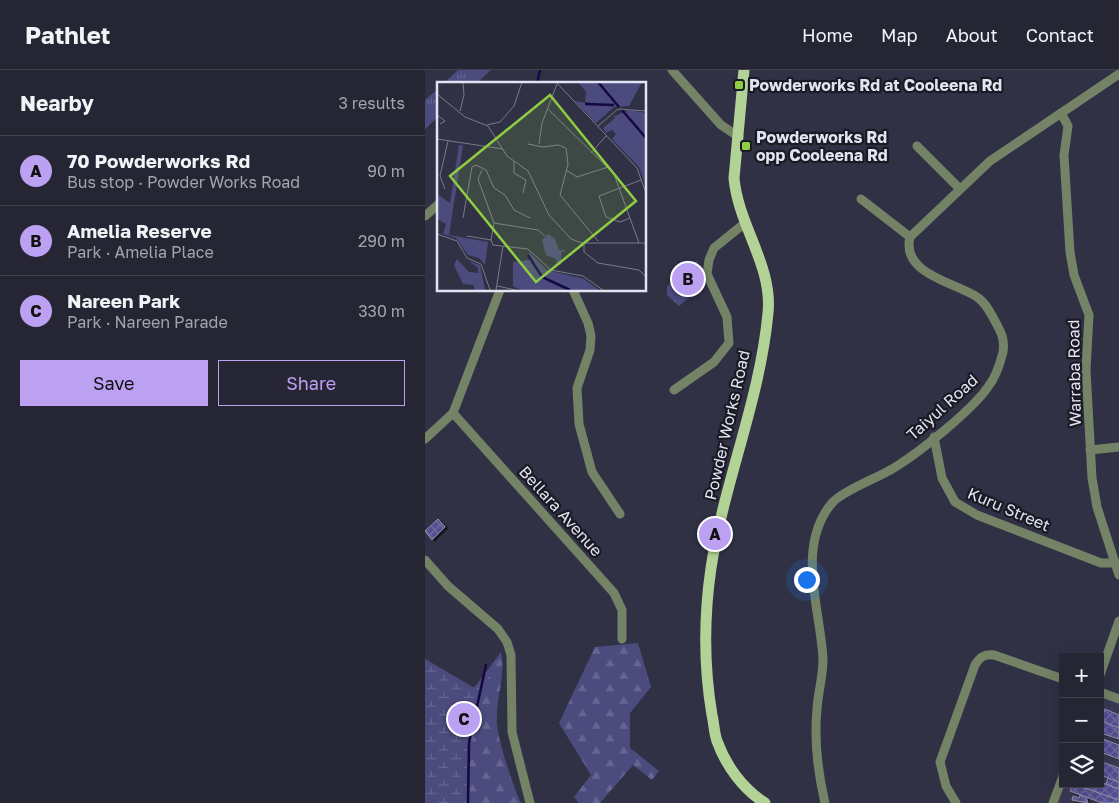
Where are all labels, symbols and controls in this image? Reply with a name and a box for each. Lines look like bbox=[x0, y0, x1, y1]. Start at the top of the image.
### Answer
text: Pathlet bbox=[25, 20, 110, 49]
text: Home bbox=[802, 24, 853, 46]
text: Map bbox=[881, 24, 918, 46]
text: About bbox=[946, 24, 998, 46]
text: Contact bbox=[1026, 24, 1094, 46]
place label: Powderworks Rd at Cooleena Rd bbox=[749, 75, 1002, 95]
marker: Powderworks Rd at Cooleena Rd bbox=[733, 79, 745, 91]
inset map bbox=[437, 82, 646, 291]
text: Nearby bbox=[20, 90, 94, 116]
text: 3 results bbox=[338, 93, 405, 113]
place label: Powderworks Rd opp Cooleena Rd bbox=[756, 127, 888, 165]
marker: Powderworks Rd opp Cooleena Rd bbox=[740, 140, 752, 152]
text: 70 Powderworks Rd bbox=[67, 149, 250, 172]
text: A bbox=[30, 161, 42, 181]
text: 90 m bbox=[367, 161, 405, 181]
text: Bus stop · Powder Works Road bbox=[67, 172, 300, 192]
text: Amelia Reserve bbox=[67, 219, 212, 242]
text: B bbox=[30, 231, 42, 251]
text: 290 m bbox=[358, 231, 405, 251]
text: Park · Amelia Place bbox=[67, 242, 214, 262]
pin: B bbox=[672, 260, 704, 298]
text: Nareen Park bbox=[67, 289, 180, 312]
text: C bbox=[30, 301, 42, 321]
text: 330 m bbox=[358, 301, 405, 321]
text: Park · Nareen Parade bbox=[67, 312, 228, 332]
street label: Warraba Road bbox=[1063, 319, 1085, 427]
street label: Powder Works Road bbox=[700, 348, 754, 502]
button: Save bbox=[20, 360, 208, 406]
button: Share bbox=[218, 360, 405, 406]
street label: Taiyul Road bbox=[902, 370, 982, 444]
street label: Bellara Avenue bbox=[515, 462, 607, 560]
street label: Kuru Street bbox=[965, 483, 1053, 535]
pin: A bbox=[699, 515, 731, 553]
your location bbox=[794, 567, 820, 593]
map controls bbox=[1059, 653, 1104, 788]
button: + bbox=[1059, 653, 1104, 698]
button: − bbox=[1059, 698, 1104, 743]
pin: C bbox=[448, 700, 480, 738]
button: layers bbox=[1059, 743, 1104, 788]

